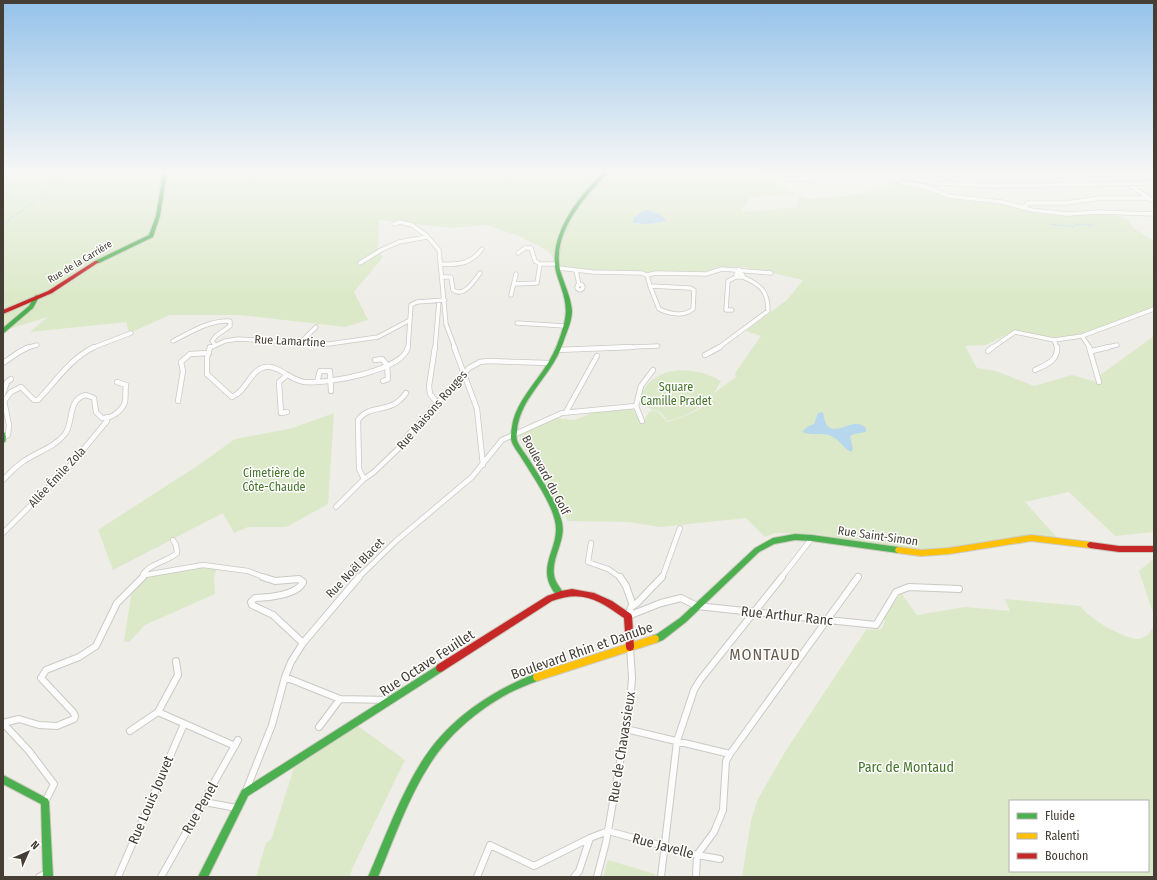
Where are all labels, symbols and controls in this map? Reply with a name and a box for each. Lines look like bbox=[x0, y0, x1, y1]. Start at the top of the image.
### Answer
street label: Rue de la Carrière bbox=[46, 238, 114, 286]
street label: Rue Lamartine bbox=[254, 332, 326, 350]
street label: Rue Maisons Rouges bbox=[394, 368, 470, 452]
park label: Square Camille Pradet bbox=[640, 380, 712, 408]
street label: Boulevard du Golf bbox=[519, 433, 573, 518]
street label: Allée Émile Zola bbox=[25, 443, 89, 510]
park label: Cimetière de Côte-Chaude bbox=[242, 466, 306, 494]
street label: Rue Saint-Simon bbox=[837, 523, 919, 549]
street label: Rue Noël Blacet bbox=[323, 535, 387, 601]
street label: Rue Arthur Ranc bbox=[740, 603, 834, 629]
street label: Boulevard Rhin et Danube bbox=[509, 619, 655, 683]
street label: Rue Octave Feuillet bbox=[376, 626, 478, 700]
district label: MONTAUD bbox=[729, 645, 801, 664]
street label: Rue de Chavassieux bbox=[605, 689, 639, 804]
street label: Rue Louis Jouvet bbox=[125, 753, 177, 847]
park label: Parc de Montaud bbox=[858, 759, 954, 776]
street label: Rue Penel bbox=[178, 779, 222, 837]
legend bbox=[1009, 800, 1149, 872]
text: Fluide bbox=[1045, 809, 1075, 823]
text: Ralenti bbox=[1045, 829, 1080, 843]
street label: Rue Javelle bbox=[630, 830, 696, 862]
north arrow bbox=[8, 832, 48, 872]
text: N bbox=[28, 838, 42, 852]
text: Bouchon bbox=[1045, 849, 1088, 863]

